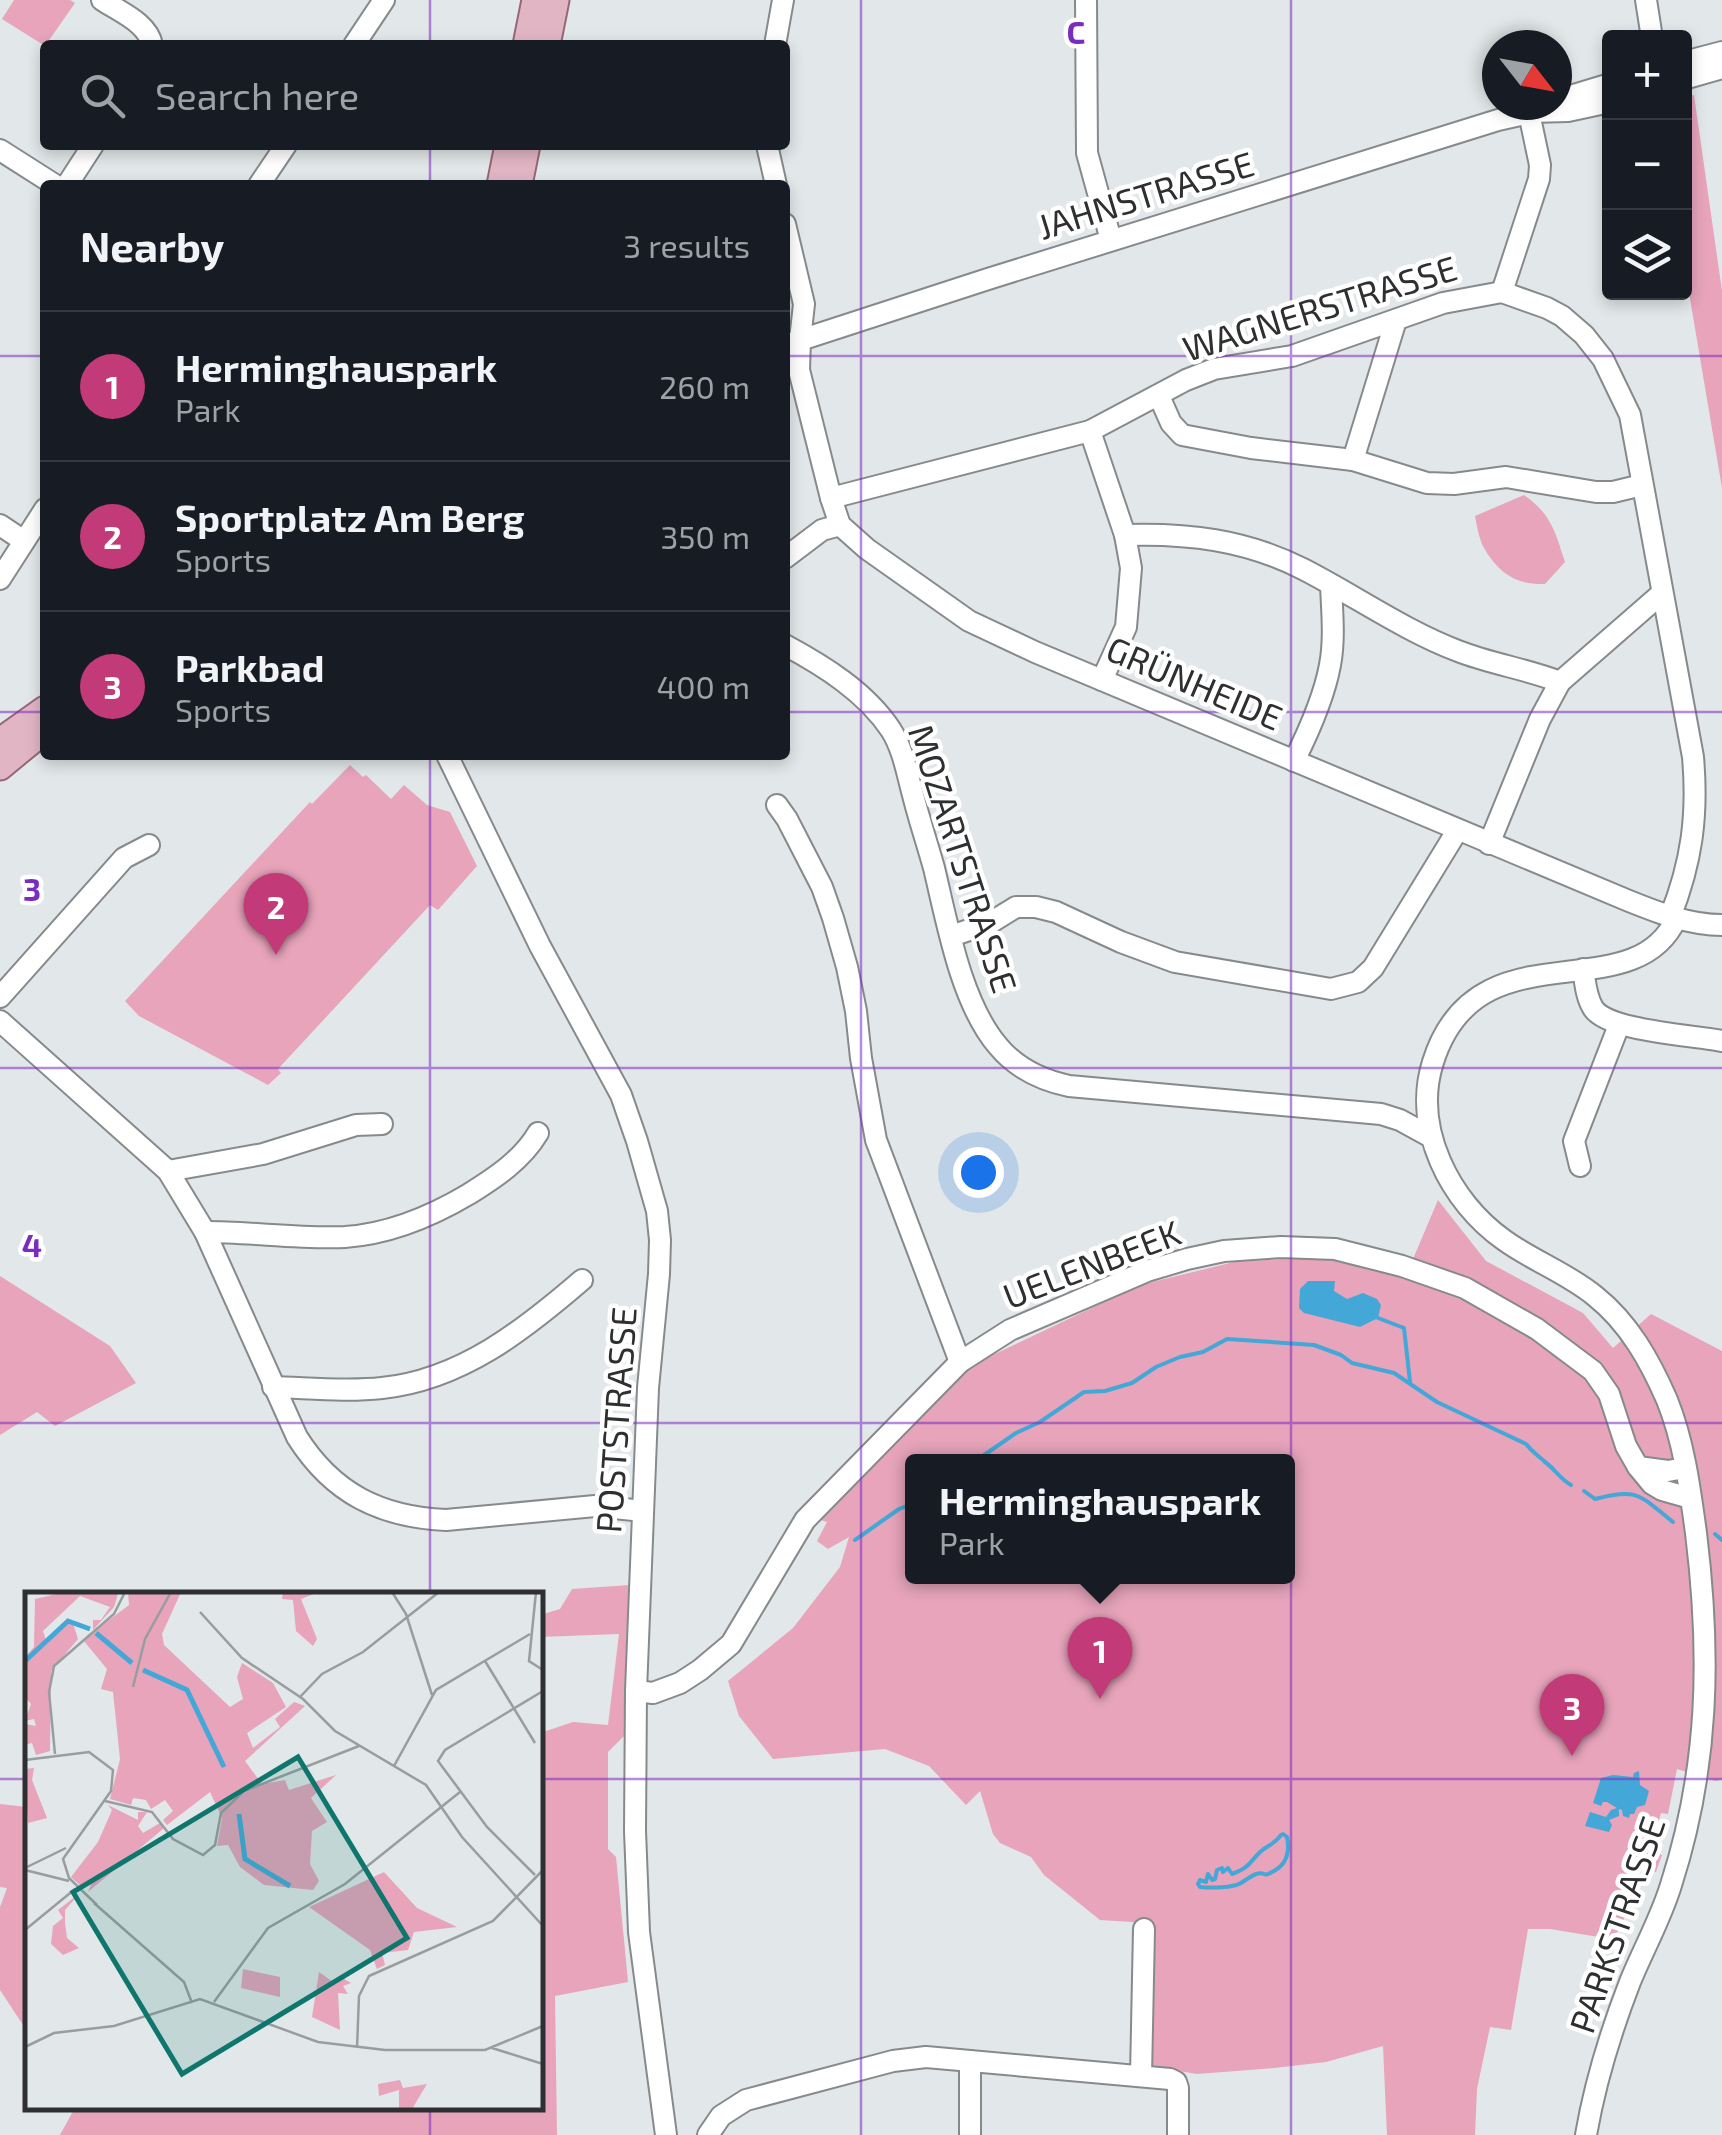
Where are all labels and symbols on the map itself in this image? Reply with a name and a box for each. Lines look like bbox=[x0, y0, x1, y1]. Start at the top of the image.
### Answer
text: C bbox=[1067, 12, 1085, 50]
north arrow bbox=[1482, 30, 1572, 120]
street label: JAHNSTRASSE bbox=[1032, 141, 1259, 247]
street label: WAGNERSTRASSE bbox=[1177, 245, 1461, 369]
street label: GRÜNHEIDE bbox=[1101, 626, 1289, 738]
street label: MOZARTSTRASSE bbox=[901, 719, 1027, 998]
text: 3 bbox=[23, 869, 41, 907]
pin: 2 bbox=[244, 872, 308, 955]
your location bbox=[953, 1147, 1004, 1198]
street label: UELENBEEK bbox=[997, 1210, 1186, 1316]
text: 4 bbox=[22, 1225, 42, 1263]
street label: POSTSTRASSE bbox=[586, 1306, 644, 1534]
inset map bbox=[25, 1592, 542, 2110]
pin: 1 bbox=[1068, 1616, 1132, 1699]
pin: 3 bbox=[1540, 1674, 1604, 1756]
street label: PARKSTRASSE bbox=[1560, 1811, 1673, 2038]

